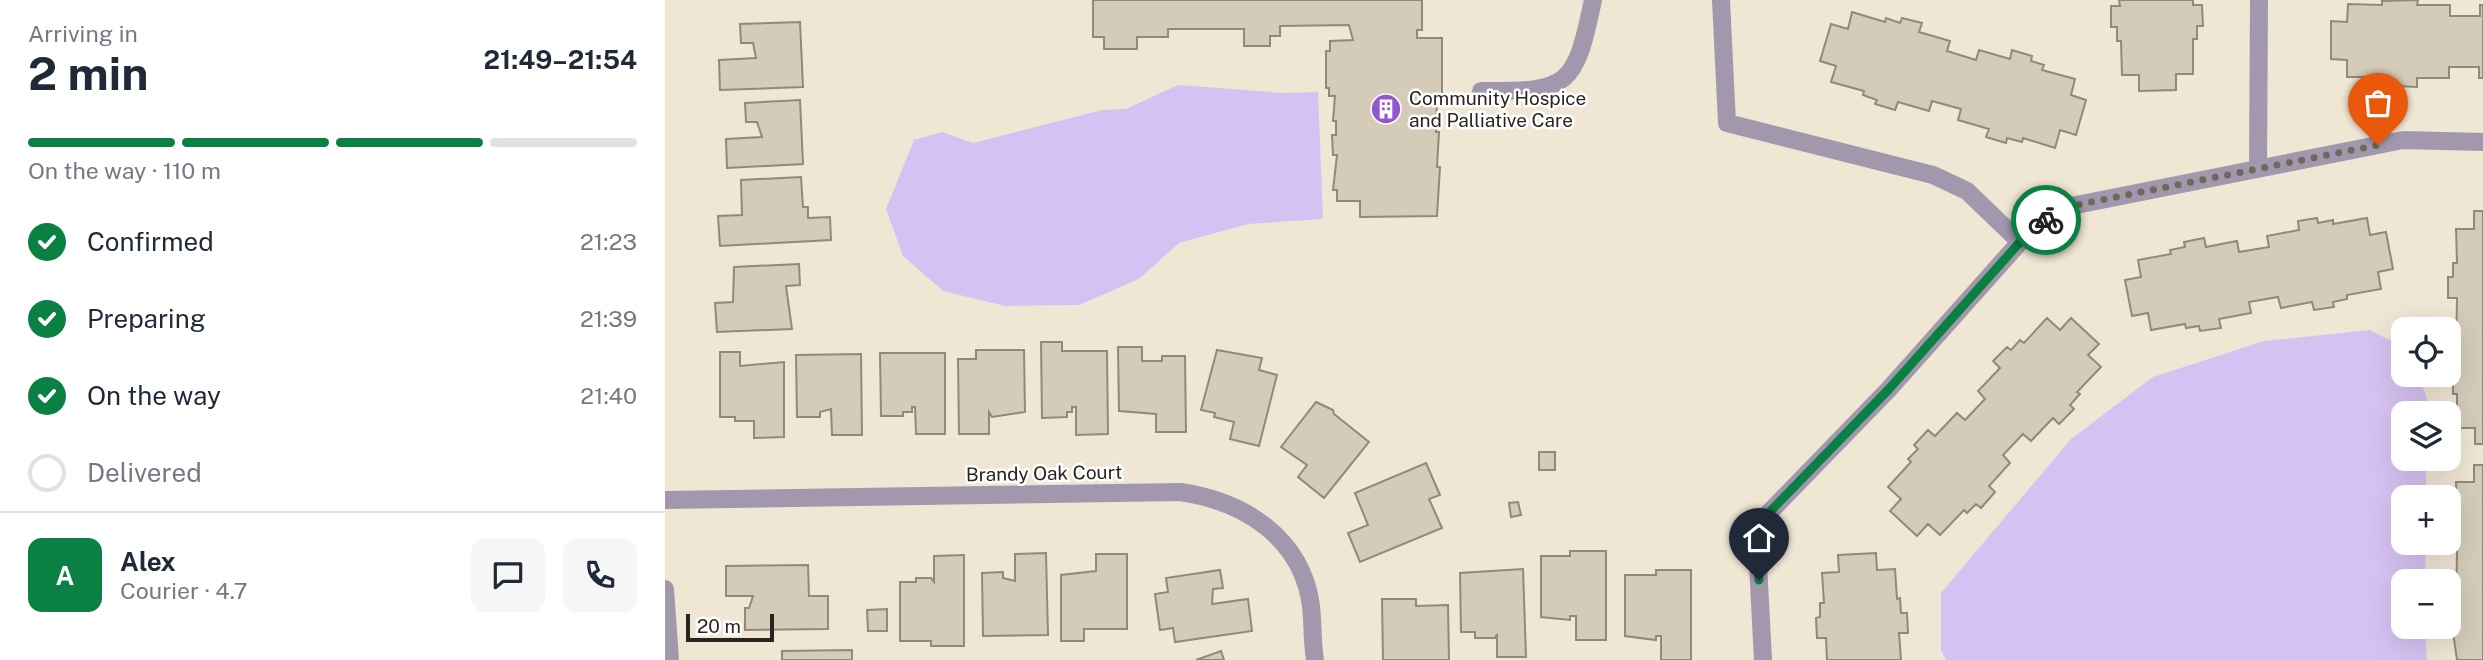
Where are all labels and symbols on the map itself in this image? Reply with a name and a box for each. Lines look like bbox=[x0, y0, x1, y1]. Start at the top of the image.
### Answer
pin bbox=[2348, 73, 2408, 145]
place label: Community Hospice and Palliative Care bbox=[1409, 87, 1586, 131]
building icon: Community Hospice and Palliative Care bbox=[1369, 92, 1403, 126]
courier bbox=[2011, 185, 2081, 255]
street label: Brandy Oak Court bbox=[966, 461, 1122, 485]
pin bbox=[1729, 508, 1789, 580]
scale bar bbox=[686, 611, 773, 643]

